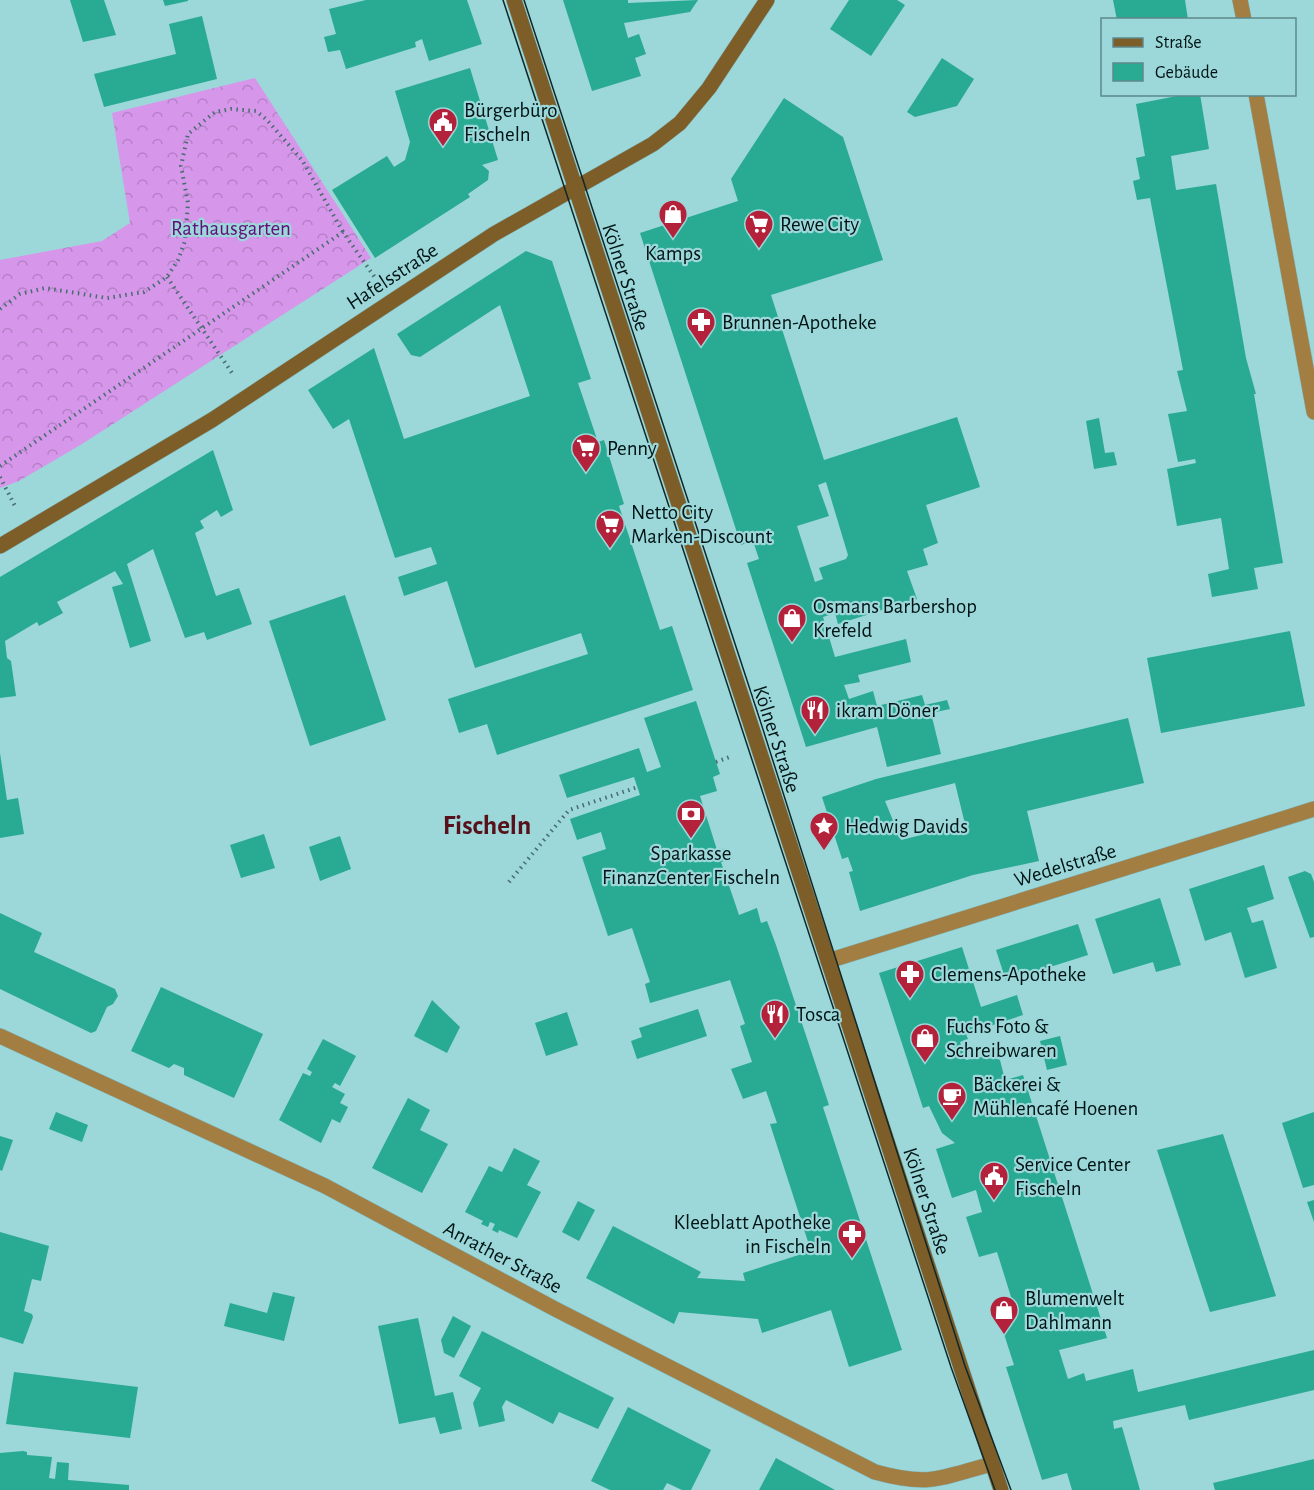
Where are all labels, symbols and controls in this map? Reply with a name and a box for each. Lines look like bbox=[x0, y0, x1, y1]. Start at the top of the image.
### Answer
legend bbox=[1101, 18, 1296, 96]
text: Straße bbox=[1155, 34, 1201, 52]
text: Gebäude bbox=[1155, 64, 1218, 82]
place label: Bürgerbüro Fischeln bbox=[464, 100, 558, 145]
public building icon: Bürgerbüro Fischeln bbox=[427, 106, 459, 148]
shop icon: Kamps bbox=[657, 198, 689, 240]
supermarket icon: Rewe City bbox=[743, 208, 775, 250]
place label: Rewe City bbox=[780, 214, 859, 235]
park label: Rathausgarten bbox=[171, 218, 291, 239]
street label: Kölner Straße bbox=[598, 221, 653, 333]
street label: Hafelsstraße bbox=[343, 239, 442, 314]
place label: Kamps bbox=[645, 243, 701, 264]
pharmacy icon: Brunnen-Apotheke bbox=[685, 306, 717, 348]
place label: Brunnen-Apotheke bbox=[722, 312, 877, 333]
supermarket icon: Penny bbox=[570, 432, 602, 474]
place label: Penny bbox=[607, 438, 657, 459]
place label: Netto City Marken-Discount bbox=[631, 502, 772, 547]
supermarket icon: Netto City Marken-Discount bbox=[594, 508, 626, 550]
place label: Osmans Barbershop Krefeld bbox=[813, 596, 977, 641]
shop icon: Osmans Barbershop Krefeld bbox=[776, 602, 808, 644]
street label: Kölner Straße bbox=[749, 683, 804, 795]
restaurant icon: ikram Döner bbox=[799, 694, 831, 736]
place label: ikram Döner bbox=[836, 700, 938, 721]
bank icon: Sparkasse FinanzCenter Fischeln bbox=[675, 798, 707, 840]
place icon: Hedwig Davids bbox=[808, 810, 840, 852]
district label: Fischeln bbox=[443, 812, 531, 839]
place label: Hedwig Davids bbox=[845, 816, 968, 837]
street label: Wedelstraße bbox=[1012, 840, 1119, 891]
place label: Sparkasse FinanzCenter Fischeln bbox=[602, 843, 780, 888]
pharmacy icon: Clemens-Apotheke bbox=[894, 958, 926, 1000]
place label: Clemens-Apotheke bbox=[931, 964, 1086, 985]
restaurant icon: Tosca bbox=[759, 998, 791, 1040]
place label: Tosca bbox=[796, 1004, 841, 1025]
place label: Fuchs Foto & Schreibwaren bbox=[946, 1016, 1057, 1061]
shop icon: Fuchs Foto & Schreibwaren bbox=[909, 1022, 941, 1064]
place label: Bäckerei & Mühlencafé Hoenen bbox=[973, 1074, 1138, 1119]
cafe icon: Bäckerei & Mühlencafé Hoenen bbox=[936, 1080, 968, 1122]
street label: Kölner Straße bbox=[899, 1145, 954, 1257]
place label: Service Center Fischeln bbox=[1015, 1154, 1131, 1199]
public building icon: Service Center Fischeln bbox=[978, 1160, 1010, 1202]
place label: Kleeblatt Apotheke in Fischeln bbox=[673, 1212, 831, 1257]
street label: Anrather Straße bbox=[440, 1218, 565, 1297]
pharmacy icon: Kleeblatt Apotheke in Fischeln bbox=[836, 1218, 868, 1260]
place label: Blumenwelt Dahlmann bbox=[1025, 1288, 1125, 1333]
shop icon: Blumenwelt Dahlmann bbox=[988, 1294, 1020, 1336]

